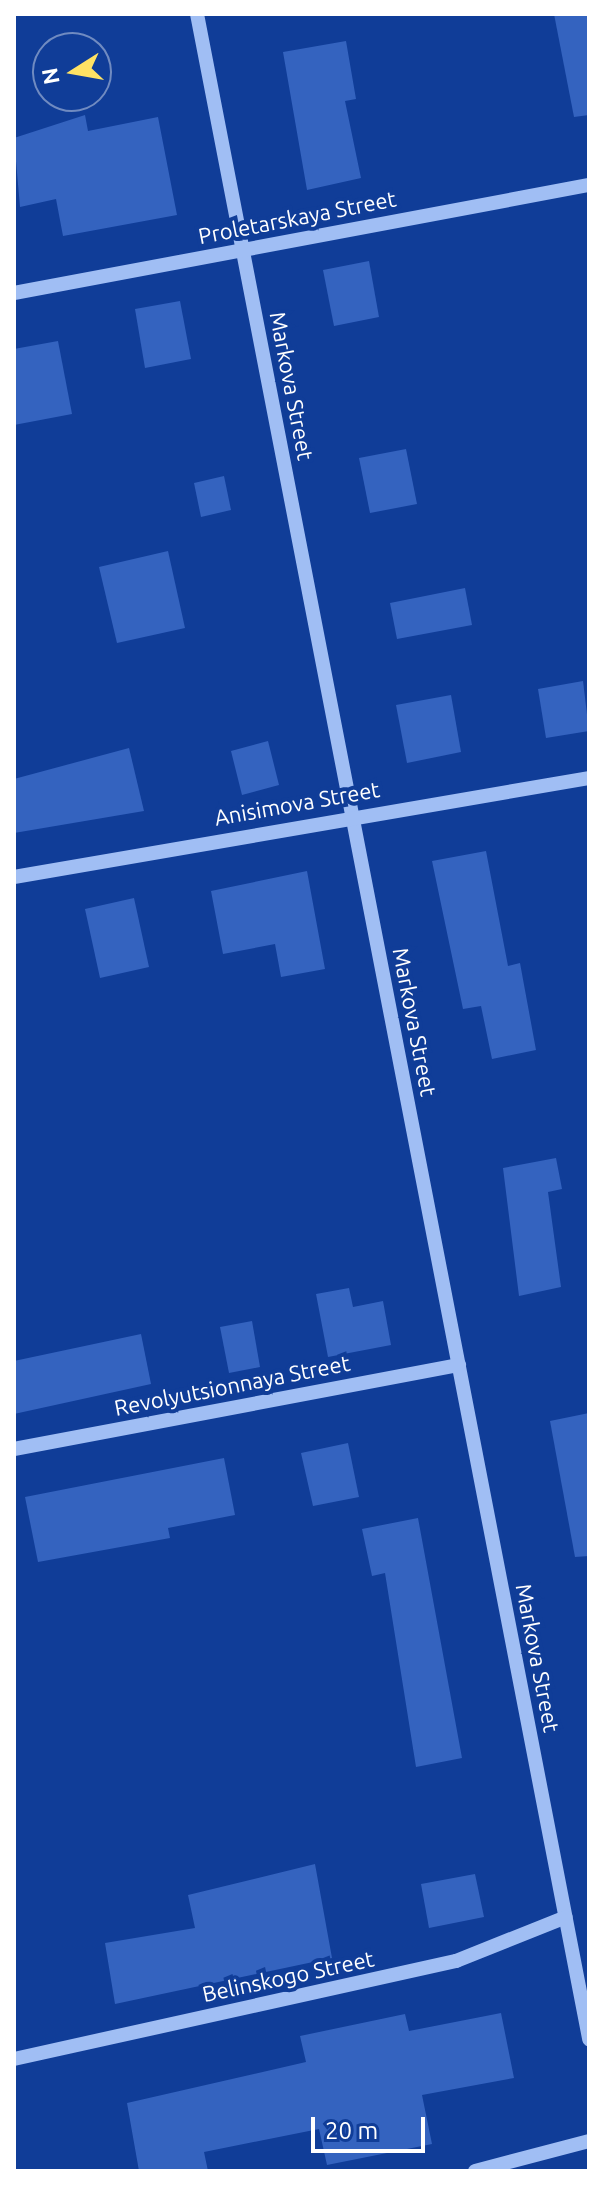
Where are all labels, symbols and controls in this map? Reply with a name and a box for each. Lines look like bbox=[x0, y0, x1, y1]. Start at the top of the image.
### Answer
north arrow bbox=[32, 32, 112, 112]
text: N bbox=[36, 66, 64, 87]
street label: Proletarskaya Street bbox=[196, 185, 398, 249]
street label: Markova Street bbox=[265, 309, 319, 463]
street label: Anisimova Street bbox=[212, 775, 382, 831]
street label: Markova Street bbox=[388, 945, 442, 1099]
street label: Revolyutsionnaya Street bbox=[112, 1349, 352, 1421]
street label: Markova Street bbox=[511, 1581, 565, 1735]
street label: Belinskogo Street bbox=[200, 1945, 376, 2007]
scale bar bbox=[315, 2101, 429, 2151]
text: 20 m bbox=[325, 2117, 378, 2144]

